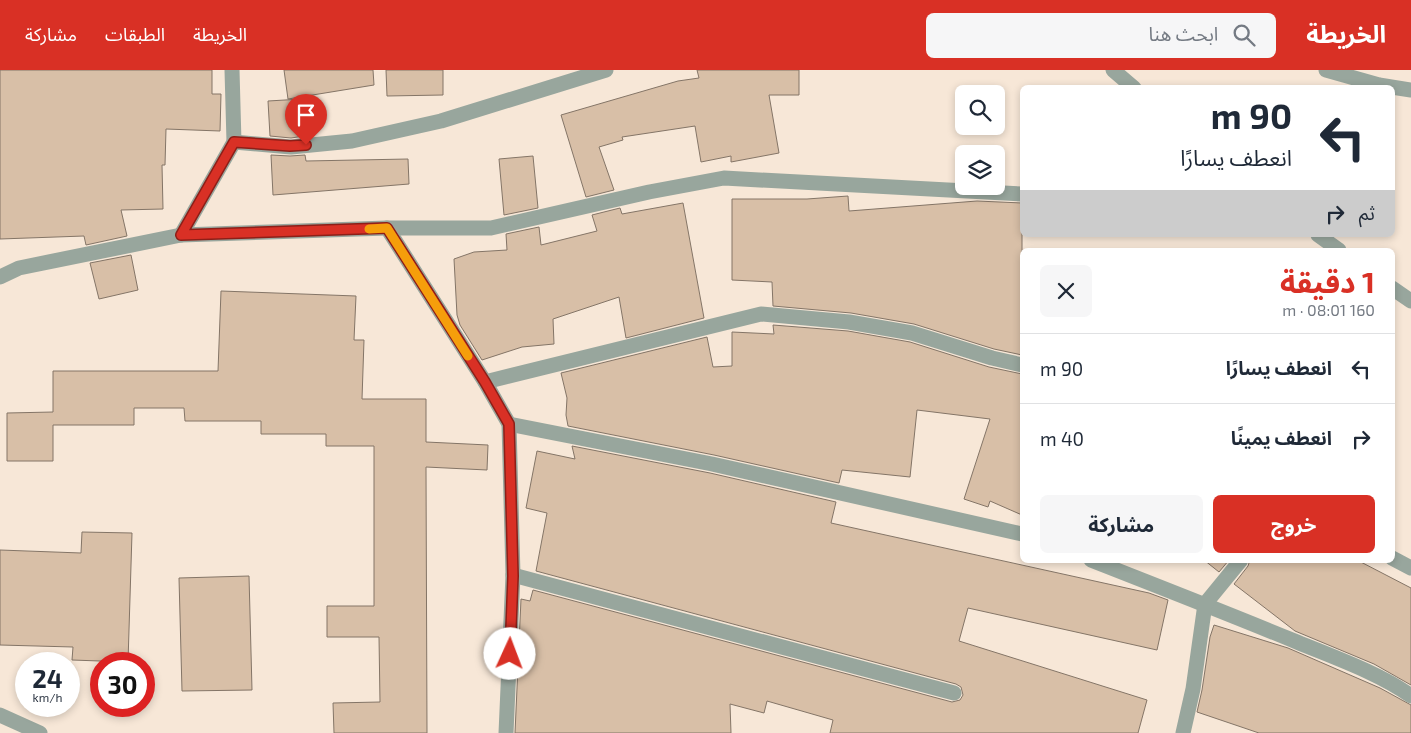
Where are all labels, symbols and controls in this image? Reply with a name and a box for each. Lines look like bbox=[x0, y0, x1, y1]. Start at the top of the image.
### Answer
search box bbox=[926, 13, 1276, 58]
text: الخريطة bbox=[1306, 19, 1386, 48]
icon: search bbox=[1230, 21, 1258, 49]
text: ابحث هنا bbox=[1149, 22, 1218, 45]
text: مشاركة bbox=[25, 23, 77, 45]
text: الطبقات bbox=[105, 23, 165, 45]
text: الخريطة bbox=[193, 23, 247, 45]
map controls bbox=[955, 85, 1005, 195]
button: search bbox=[955, 85, 1005, 135]
pin bbox=[285, 94, 327, 145]
text: 90 m bbox=[1211, 94, 1292, 136]
icon: arrive bbox=[292, 101, 320, 129]
icon: left bbox=[1310, 105, 1375, 170]
text: انعطف يسارًا bbox=[1180, 144, 1292, 170]
button: layers bbox=[955, 145, 1005, 195]
icon: right bbox=[1321, 200, 1349, 228]
text: ثم bbox=[1359, 201, 1375, 224]
text: 1 دقيقة bbox=[1280, 263, 1375, 299]
button: close bbox=[1040, 265, 1092, 317]
text: 160 m · 08:01 bbox=[1282, 300, 1375, 319]
icon: left bbox=[1347, 355, 1375, 383]
text: انعطف يسارًا bbox=[1226, 356, 1332, 379]
text: 90 m bbox=[1040, 357, 1083, 380]
icon: right bbox=[1347, 425, 1375, 453]
text: انعطف يمينًا bbox=[1231, 426, 1332, 449]
text: 40 m bbox=[1040, 427, 1084, 450]
button: مشاركة bbox=[1040, 495, 1203, 553]
button: خروج bbox=[1213, 495, 1375, 553]
position arrow bbox=[483, 627, 535, 679]
speed limit sign: 30 bbox=[90, 652, 155, 717]
text: 24 bbox=[32, 663, 63, 693]
text: km/h bbox=[33, 690, 62, 704]

